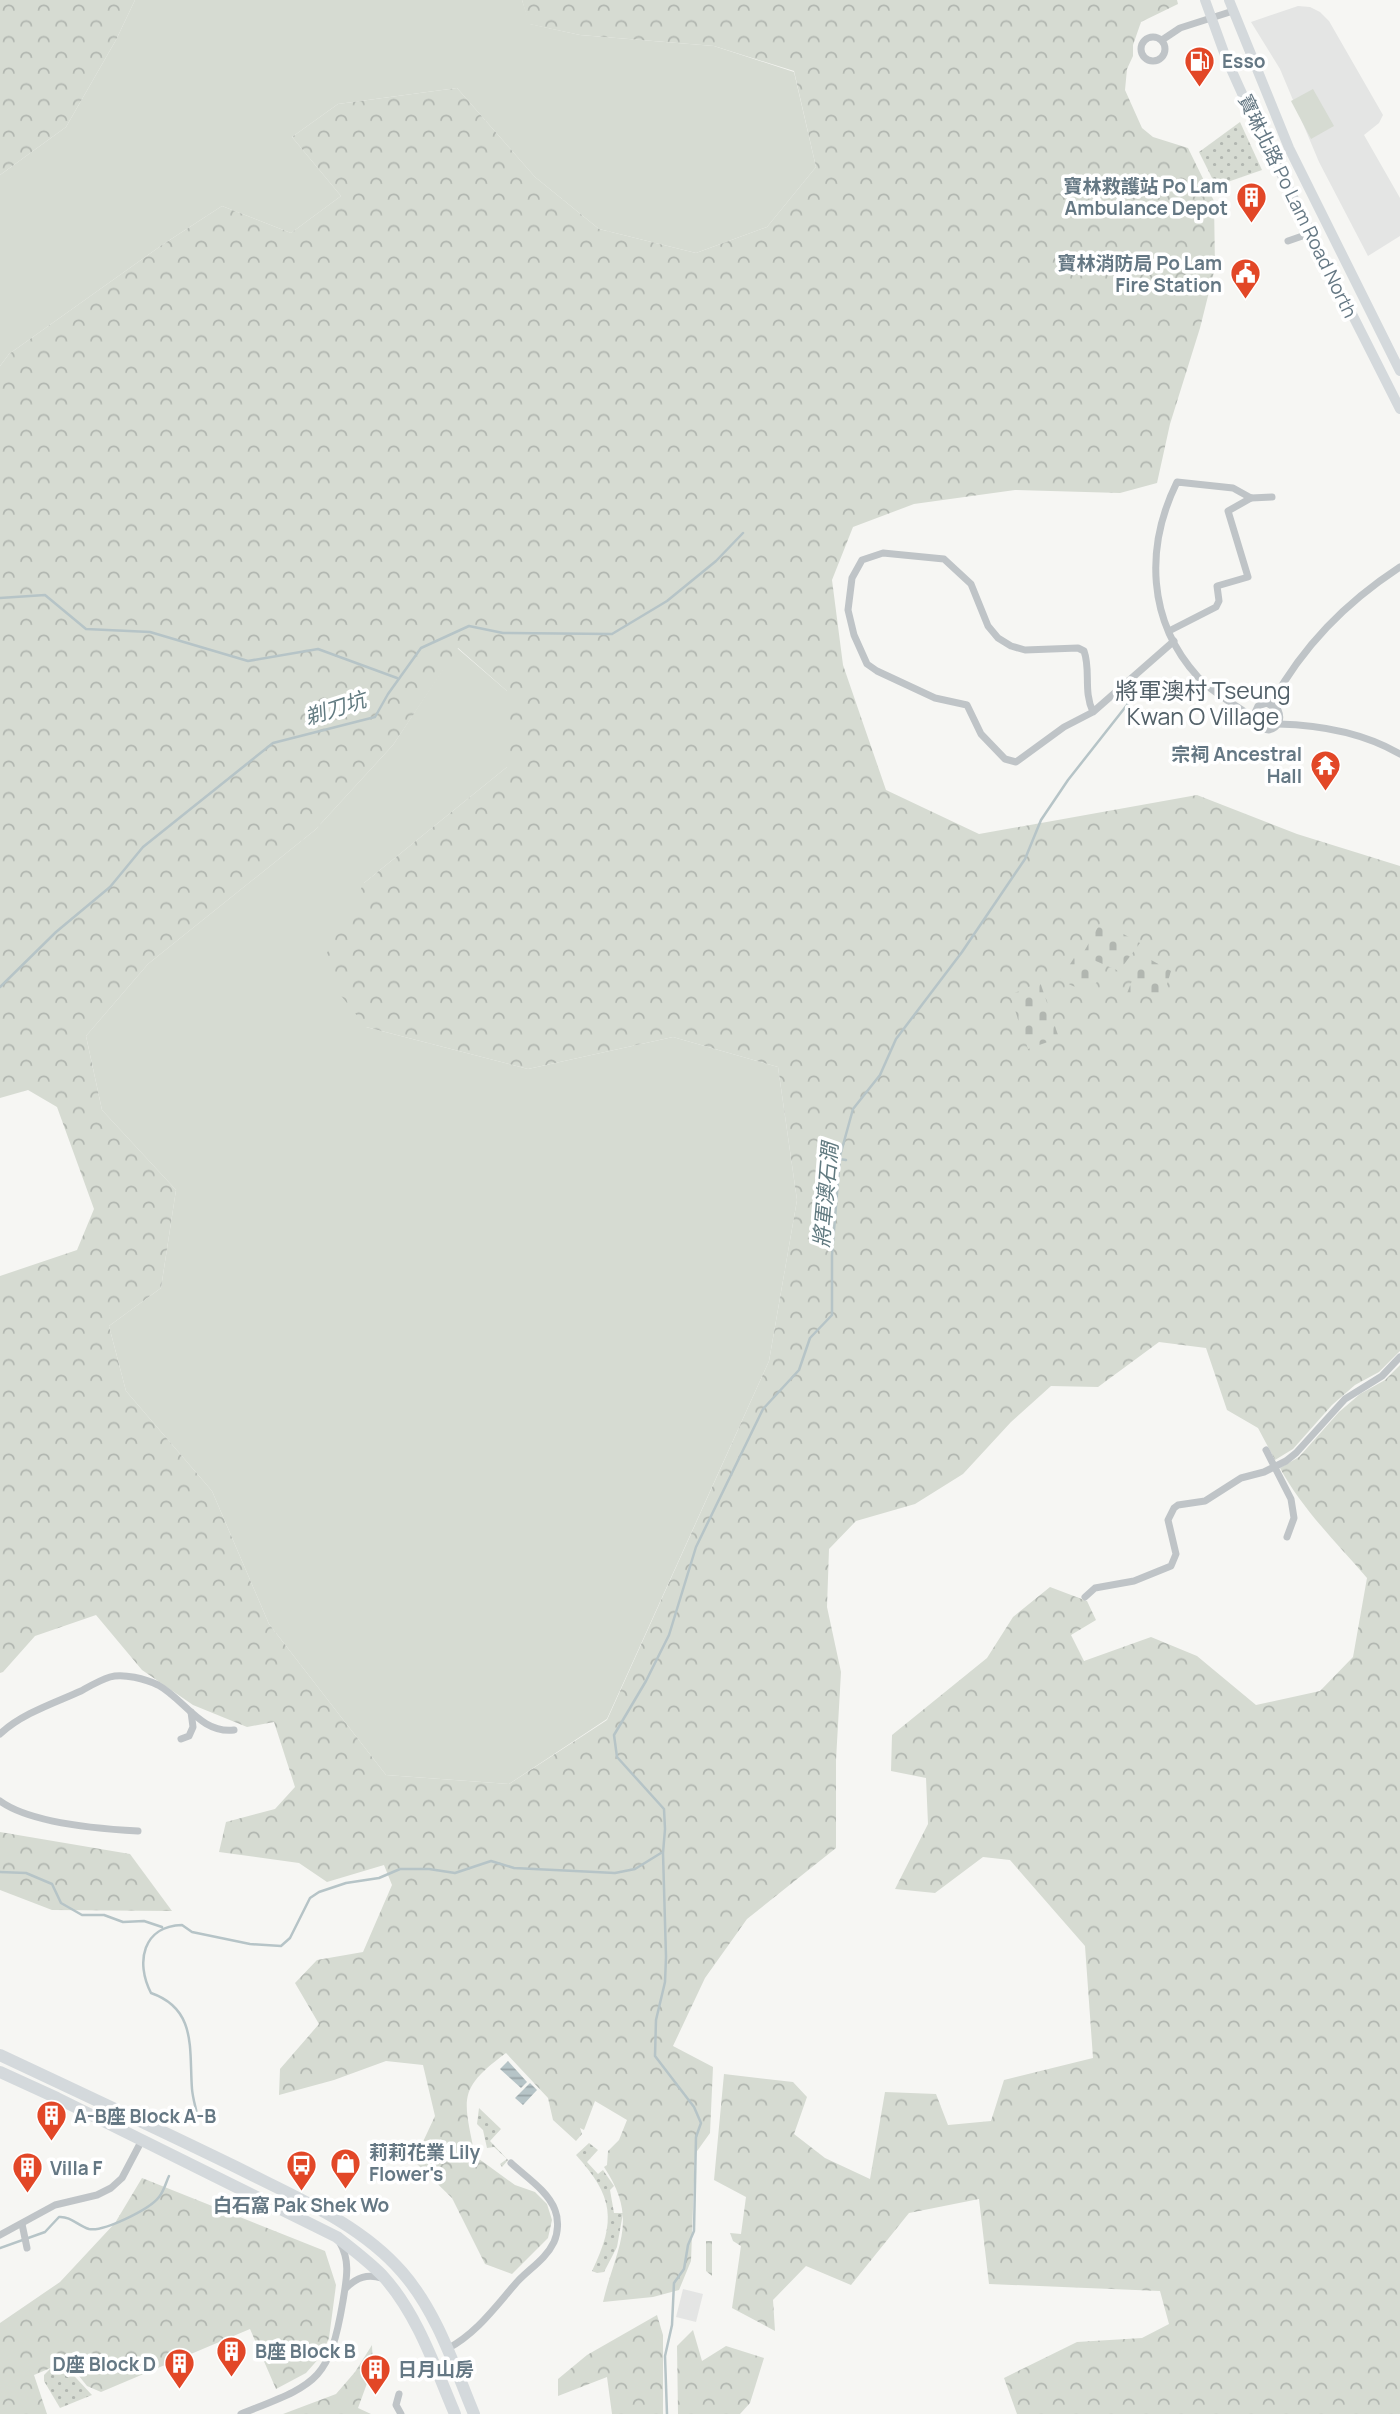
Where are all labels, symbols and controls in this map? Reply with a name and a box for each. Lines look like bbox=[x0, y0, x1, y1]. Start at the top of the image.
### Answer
fuel station icon: Esso bbox=[1182, 44, 1216, 88]
place label: Esso bbox=[1222, 48, 1265, 74]
street label: 寶琳北路 Po Lam Road North bbox=[1233, 90, 1363, 322]
place label: 寶林救護站 Po Lam Ambulance Depot bbox=[1064, 173, 1228, 221]
building icon: 寶林救護站 Po Lam Ambulance Depot bbox=[1234, 180, 1268, 224]
place label: 寶林消防局 Po Lam Fire Station bbox=[1058, 250, 1222, 298]
public building icon: 寶林消防局 Po Lam Fire Station bbox=[1228, 257, 1262, 301]
district label: 將軍澳村 Tseung Kwan O Village bbox=[1115, 674, 1291, 732]
water label: 剃刀坑 bbox=[301, 684, 372, 731]
place label: 宗祠 Ancestral Hall bbox=[1172, 741, 1302, 789]
temple icon: 宗祠 Ancestral Hall bbox=[1308, 748, 1342, 792]
water label: 將軍澳石澗 bbox=[806, 1138, 844, 1249]
building icon: A-B座 Block A-B bbox=[34, 2099, 68, 2143]
place label: A-B座 Block A-B bbox=[74, 2103, 216, 2129]
place label: 莉莉花業 Lily Flower's bbox=[369, 2139, 481, 2187]
shop icon: 莉莉花業 Lily Flower's bbox=[329, 2146, 363, 2190]
bus stop icon: 白石窩 Pak Shek Wo bbox=[284, 2149, 318, 2193]
building icon: Villa F bbox=[10, 2151, 44, 2195]
place label: Villa F bbox=[50, 2155, 103, 2181]
place label: 白石窩 Pak Shek Wo bbox=[213, 2192, 389, 2218]
building icon: B座 Block B bbox=[215, 2334, 249, 2378]
place label: B座 Block B bbox=[255, 2338, 356, 2364]
building icon: D座 Block D bbox=[162, 2347, 196, 2391]
place label: D座 Block D bbox=[53, 2351, 156, 2377]
building icon: 日月山房 bbox=[358, 2352, 392, 2396]
place label: 日月山房 bbox=[398, 2356, 474, 2382]

